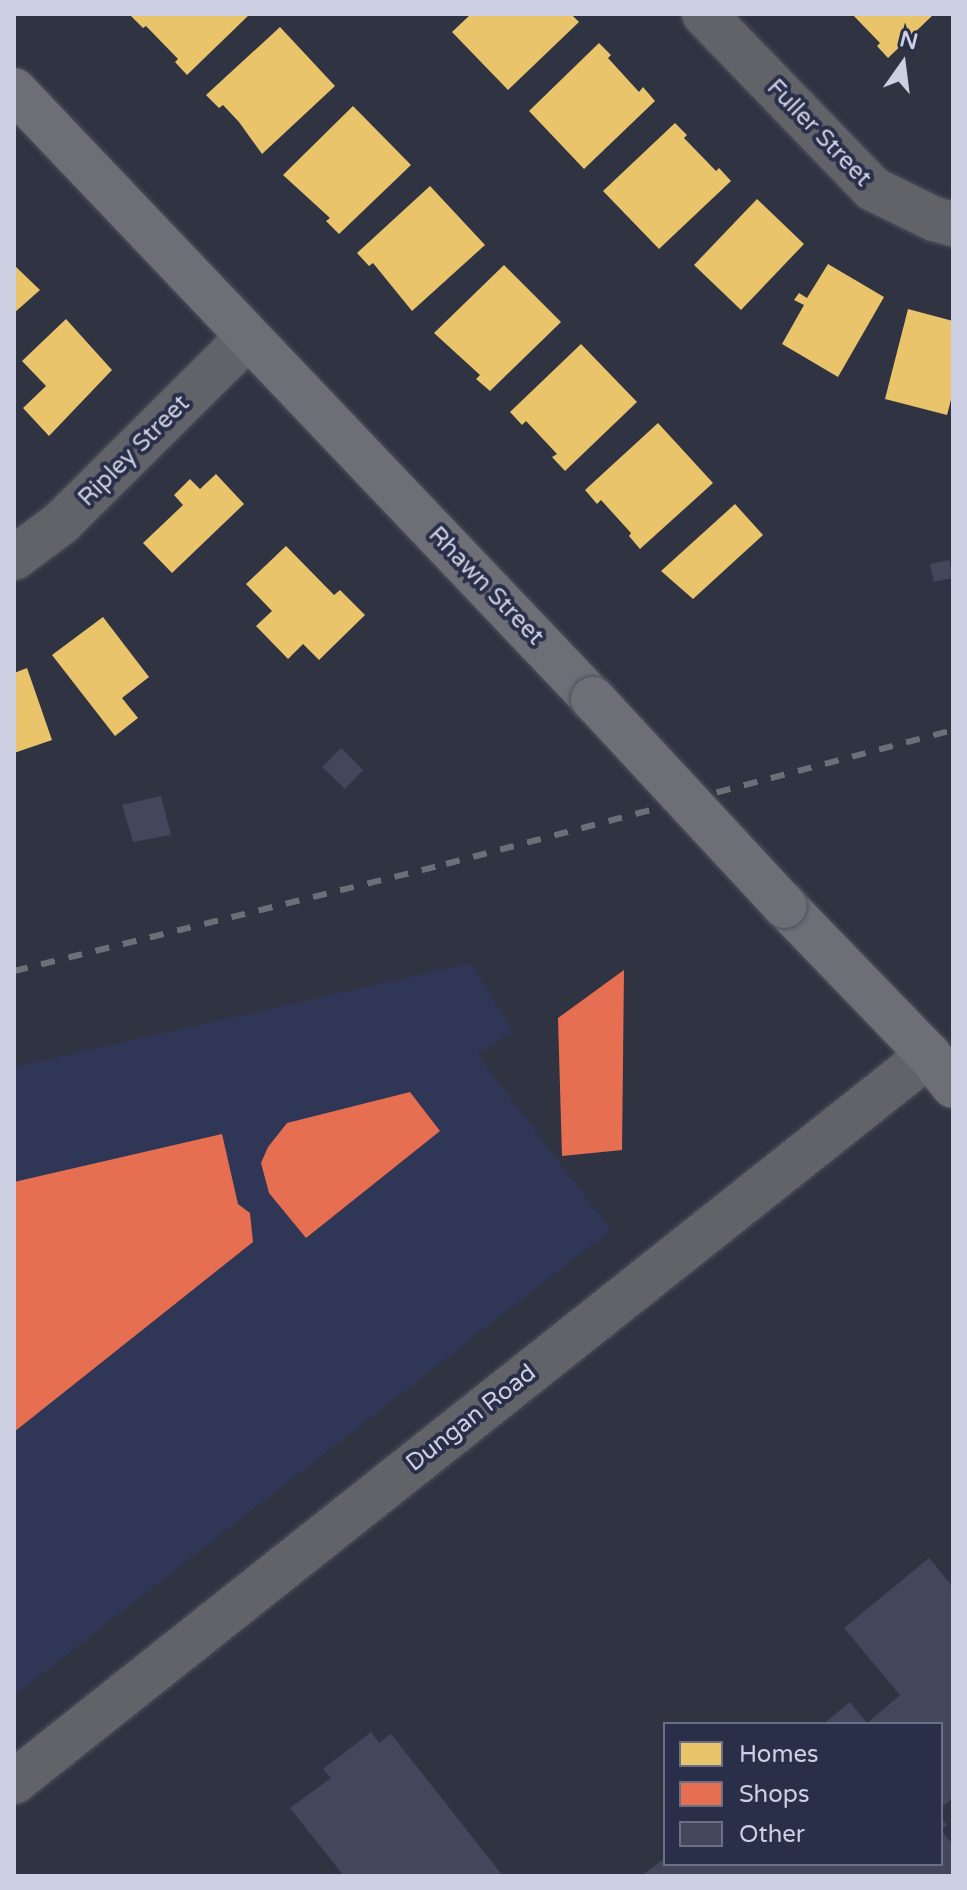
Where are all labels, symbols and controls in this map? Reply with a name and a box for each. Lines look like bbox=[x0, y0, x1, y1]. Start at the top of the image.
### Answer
north arrow bbox=[863, 24, 943, 104]
text: N bbox=[897, 26, 921, 55]
street label: Fuller Street bbox=[761, 73, 877, 193]
street label: Ripley Street bbox=[72, 389, 196, 513]
street label: Rhawn Street bbox=[422, 521, 550, 651]
street label: Dungan Road bbox=[400, 1358, 542, 1478]
legend bbox=[663, 1722, 943, 1866]
text: Homes bbox=[739, 1740, 819, 1769]
text: Shops bbox=[739, 1780, 809, 1809]
text: Other bbox=[739, 1820, 805, 1849]

